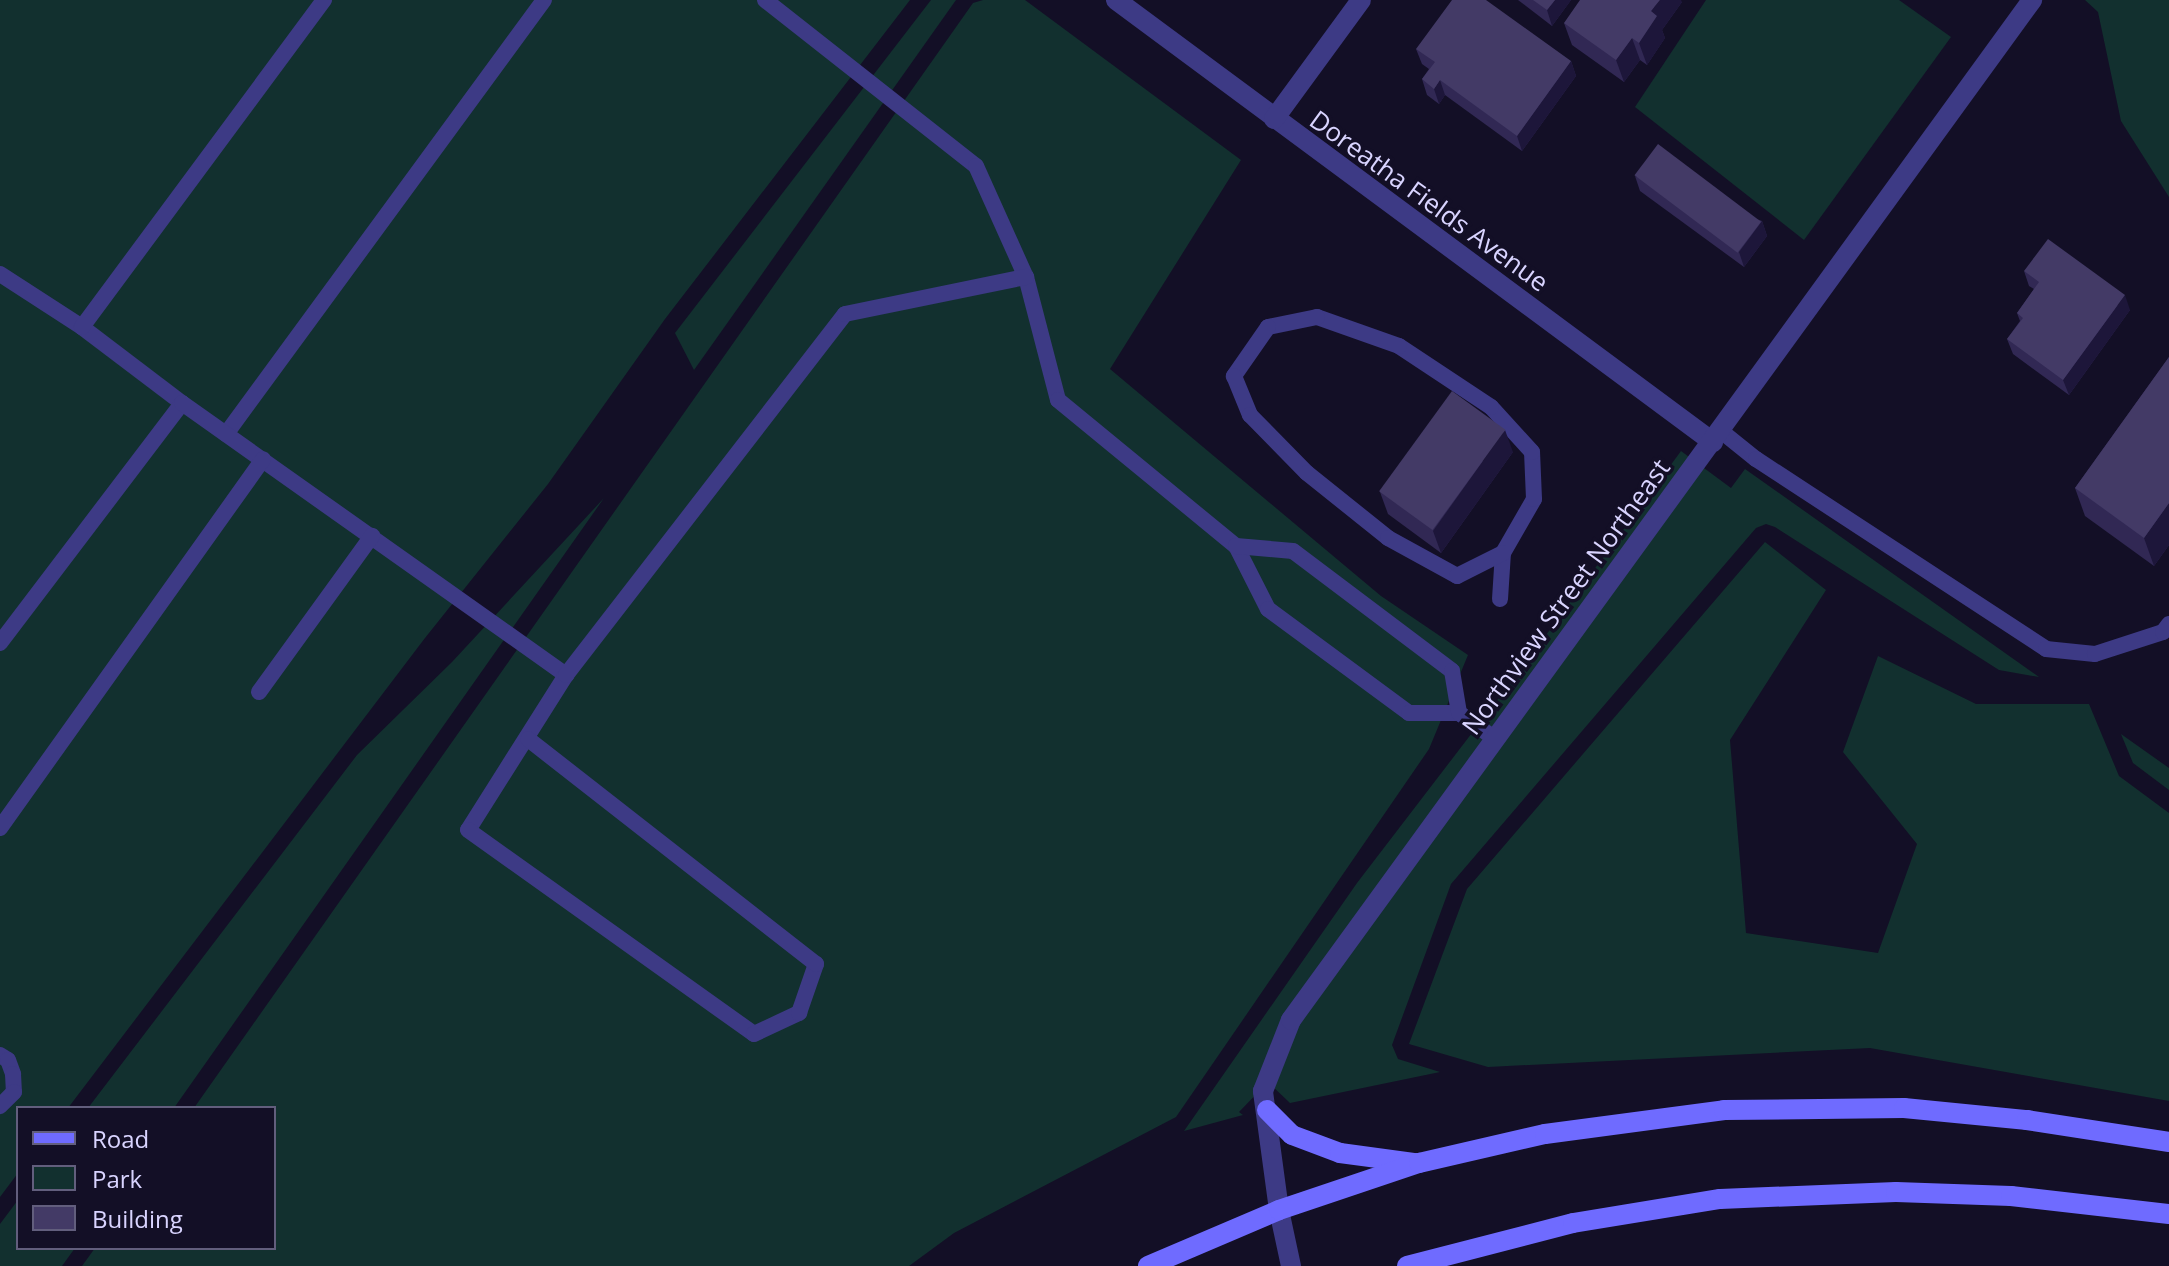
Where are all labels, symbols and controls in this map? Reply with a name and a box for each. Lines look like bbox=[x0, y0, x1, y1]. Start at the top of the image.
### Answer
street label: Doreatha Fields Avenue bbox=[1304, 104, 1554, 298]
street label: Northview Street Northeast bbox=[1455, 453, 1677, 741]
legend bbox=[16, 1106, 276, 1250]
text: Road bbox=[92, 1122, 149, 1155]
text: Park bbox=[92, 1162, 142, 1195]
text: Building bbox=[92, 1202, 183, 1235]

